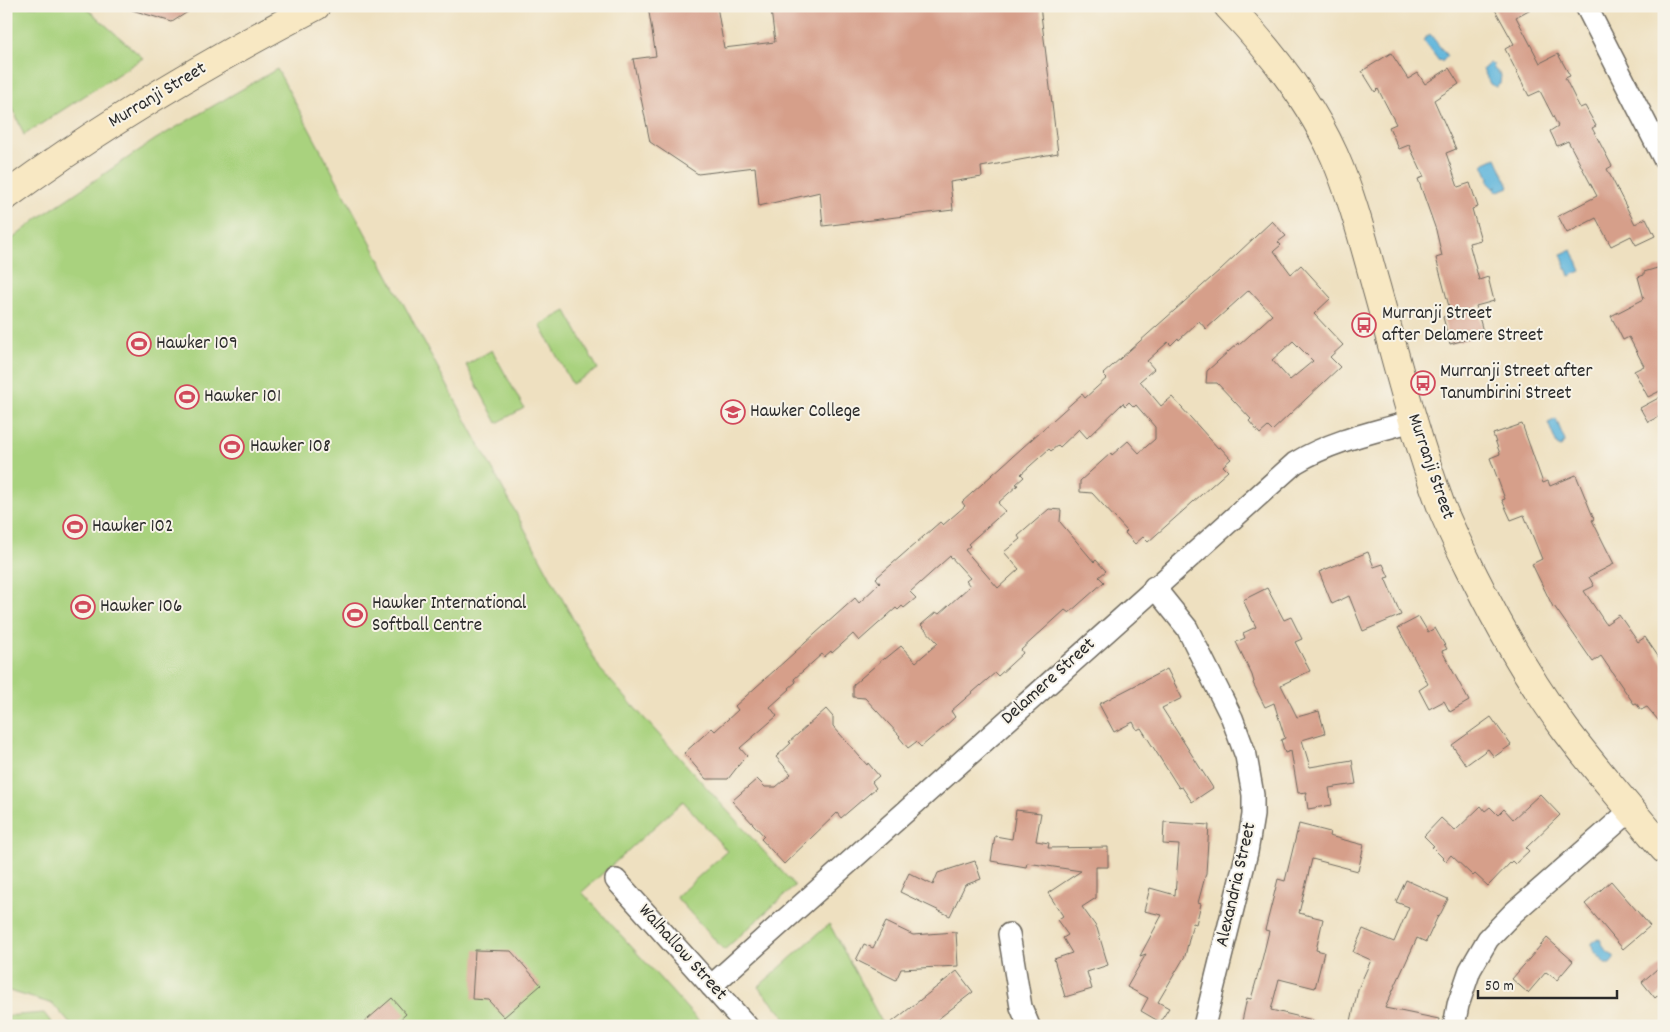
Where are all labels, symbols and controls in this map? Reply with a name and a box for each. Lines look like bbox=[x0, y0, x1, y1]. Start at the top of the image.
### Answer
street label: Murranji Street bbox=[104, 56, 212, 136]
place label: Murranji Street after Delamere Street bbox=[1382, 301, 1543, 350]
bus stop icon: Murranji Street after Delamere Street bbox=[1351, 312, 1377, 338]
sports icon: Hawker 109 bbox=[126, 331, 152, 357]
place label: Hawker 109 bbox=[156, 331, 238, 358]
place label: Murranji Street after Tanumbirini Street bbox=[1440, 359, 1592, 408]
bus stop icon: Murranji Street after Tanumbirini Street bbox=[1410, 370, 1436, 396]
sports icon: Hawker 101 bbox=[174, 384, 200, 410]
place label: Hawker 101 bbox=[204, 384, 281, 411]
school or university icon: Hawker College bbox=[720, 399, 746, 425]
place label: Hawker College bbox=[750, 399, 860, 426]
street label: Murranji Street bbox=[1399, 411, 1461, 523]
sports icon: Hawker 108 bbox=[219, 434, 245, 460]
place label: Hawker 108 bbox=[250, 434, 331, 461]
sports icon: Hawker 102 bbox=[62, 514, 88, 540]
place label: Hawker 102 bbox=[92, 514, 173, 541]
place label: Hawker International Softball Centre bbox=[372, 591, 527, 640]
sports icon: Hawker 106 bbox=[70, 594, 96, 620]
place label: Hawker 106 bbox=[100, 594, 182, 621]
sports icon: Hawker International Softball Centre bbox=[342, 602, 368, 628]
street label: Delamere Street bbox=[996, 632, 1102, 732]
street label: Alexandria Street bbox=[1210, 820, 1264, 950]
street label: Walhallow Street bbox=[631, 899, 733, 1007]
scale bar bbox=[1478, 967, 1616, 999]
text: 50 m bbox=[1485, 976, 1514, 998]

